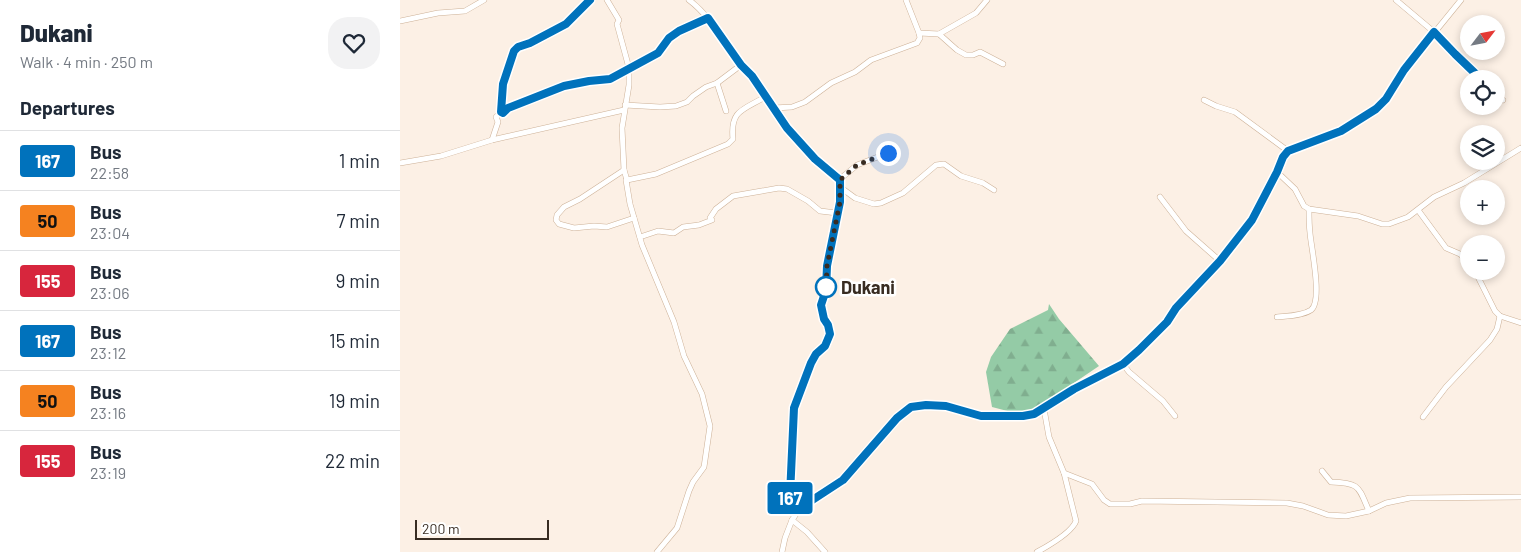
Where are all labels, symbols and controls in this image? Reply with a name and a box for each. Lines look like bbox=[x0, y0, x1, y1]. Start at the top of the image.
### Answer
north arrow bbox=[1460, 15, 1505, 60]
map controls bbox=[1460, 15, 1505, 280]
button: heart bbox=[328, 17, 380, 69]
text: Dukani bbox=[20, 18, 93, 47]
text: Walk · 4 min · 250 m bbox=[20, 52, 153, 71]
button: locate bbox=[1460, 70, 1505, 115]
text: Departures bbox=[20, 96, 115, 119]
button: layers bbox=[1460, 125, 1505, 170]
text: Bus bbox=[90, 140, 122, 163]
your location bbox=[876, 141, 901, 166]
text: 1 min bbox=[339, 149, 380, 172]
text: 167 bbox=[35, 150, 60, 172]
text: 22:58 bbox=[90, 163, 129, 182]
button: + bbox=[1460, 180, 1505, 225]
text: Bus bbox=[90, 200, 122, 223]
text: 7 min bbox=[336, 209, 380, 232]
text: 50 bbox=[38, 210, 57, 232]
text: 23:04 bbox=[90, 223, 130, 242]
button: − bbox=[1460, 235, 1505, 280]
text: Bus bbox=[90, 260, 122, 283]
text: 9 min bbox=[336, 269, 380, 292]
text: 155 bbox=[35, 270, 60, 292]
marker: Dukani bbox=[815, 276, 837, 298]
place label: Dukani bbox=[841, 276, 895, 298]
text: 23:06 bbox=[90, 283, 129, 302]
text: Bus bbox=[90, 320, 122, 343]
text: 15 min bbox=[329, 329, 380, 352]
text: 167 bbox=[35, 330, 60, 352]
text: 23:12 bbox=[90, 343, 126, 362]
text: Bus bbox=[90, 380, 122, 403]
text: 19 min bbox=[329, 389, 380, 412]
text: 50 bbox=[38, 390, 57, 412]
text: 23:16 bbox=[90, 403, 126, 422]
text: Bus bbox=[90, 440, 122, 463]
text: 22 min bbox=[325, 449, 380, 472]
text: 155 bbox=[35, 450, 60, 472]
text: 23:19 bbox=[90, 463, 126, 482]
line badge: 167 bbox=[761, 482, 819, 514]
text: 167 bbox=[778, 487, 802, 509]
scale bar bbox=[415, 517, 549, 540]
text: 200 m bbox=[422, 520, 460, 537]

